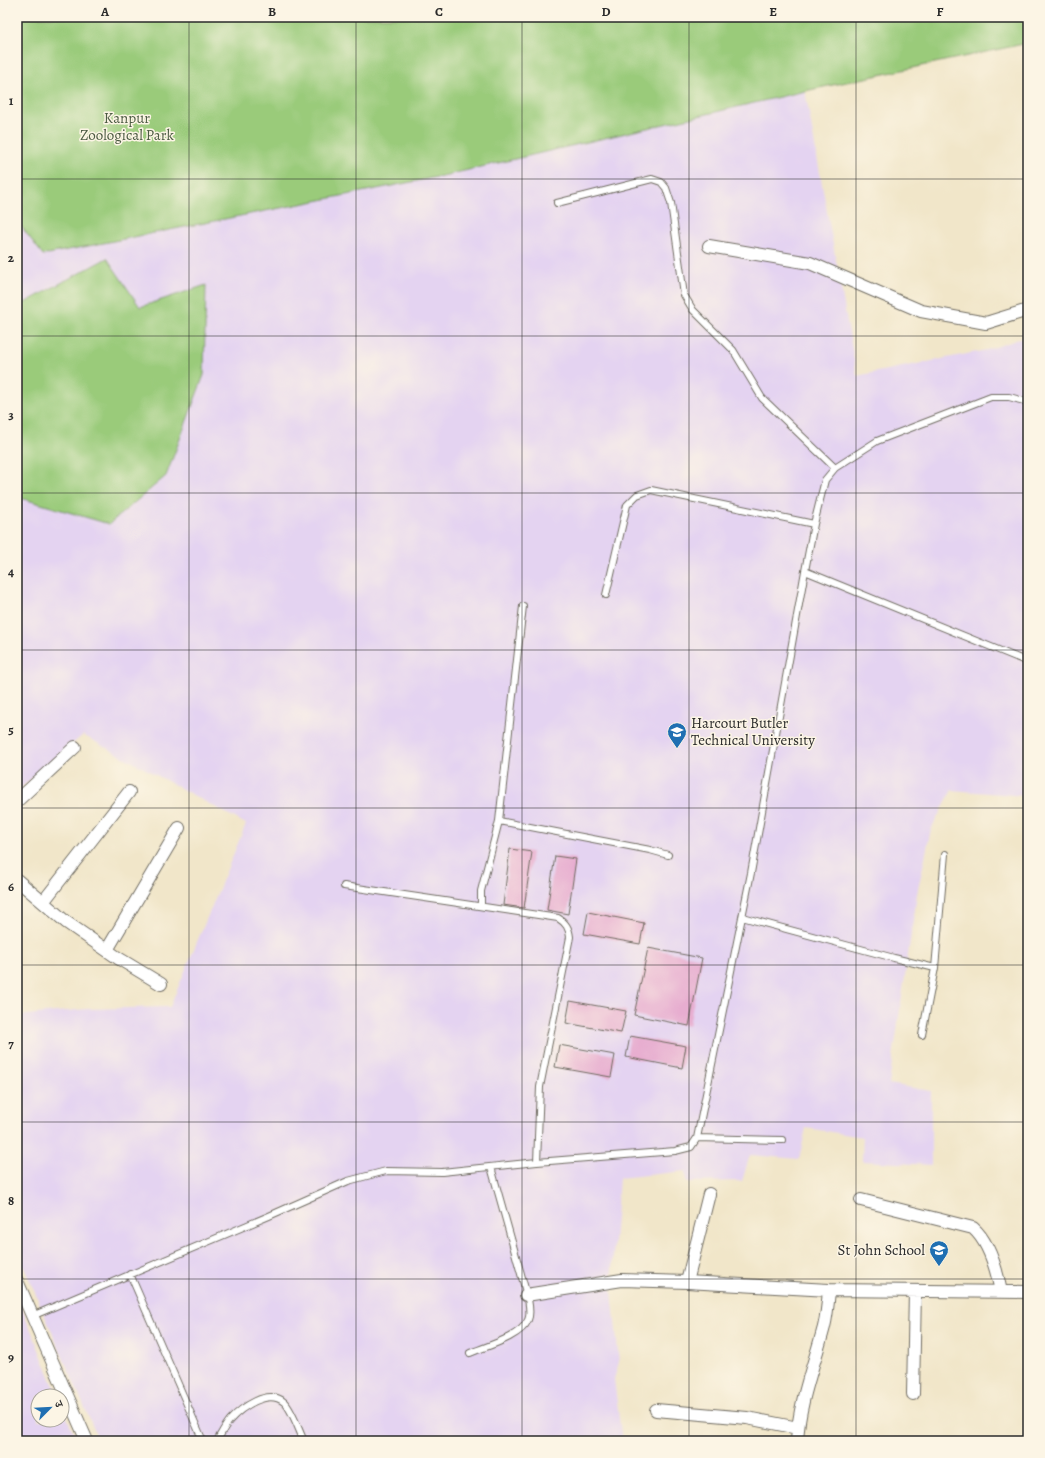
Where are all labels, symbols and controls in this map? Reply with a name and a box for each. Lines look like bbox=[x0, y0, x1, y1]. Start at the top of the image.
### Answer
text: A bbox=[100, 3, 110, 20]
text: B bbox=[268, 3, 276, 20]
text: C bbox=[435, 3, 443, 20]
text: D bbox=[601, 3, 611, 20]
text: E bbox=[769, 3, 777, 20]
text: F bbox=[937, 3, 944, 20]
text: 1 bbox=[9, 92, 14, 109]
park label: Kanpur Zoological Park bbox=[80, 108, 175, 145]
text: 2 bbox=[8, 249, 15, 266]
text: 3 bbox=[8, 406, 14, 423]
text: 4 bbox=[8, 563, 14, 580]
place label: Harcourt Butler Technical University bbox=[691, 713, 815, 750]
text: 5 bbox=[8, 721, 14, 738]
school or university icon: Harcourt Butler Technical University bbox=[666, 721, 688, 749]
text: 6 bbox=[8, 878, 14, 895]
text: 7 bbox=[8, 1035, 14, 1052]
text: 8 bbox=[8, 1192, 14, 1209]
school or university icon: St John School bbox=[928, 1239, 950, 1267]
place label: St John School bbox=[838, 1240, 925, 1260]
text: 9 bbox=[8, 1349, 14, 1366]
north arrow bbox=[30, 1388, 70, 1428]
text: उ bbox=[50, 1398, 67, 1411]

